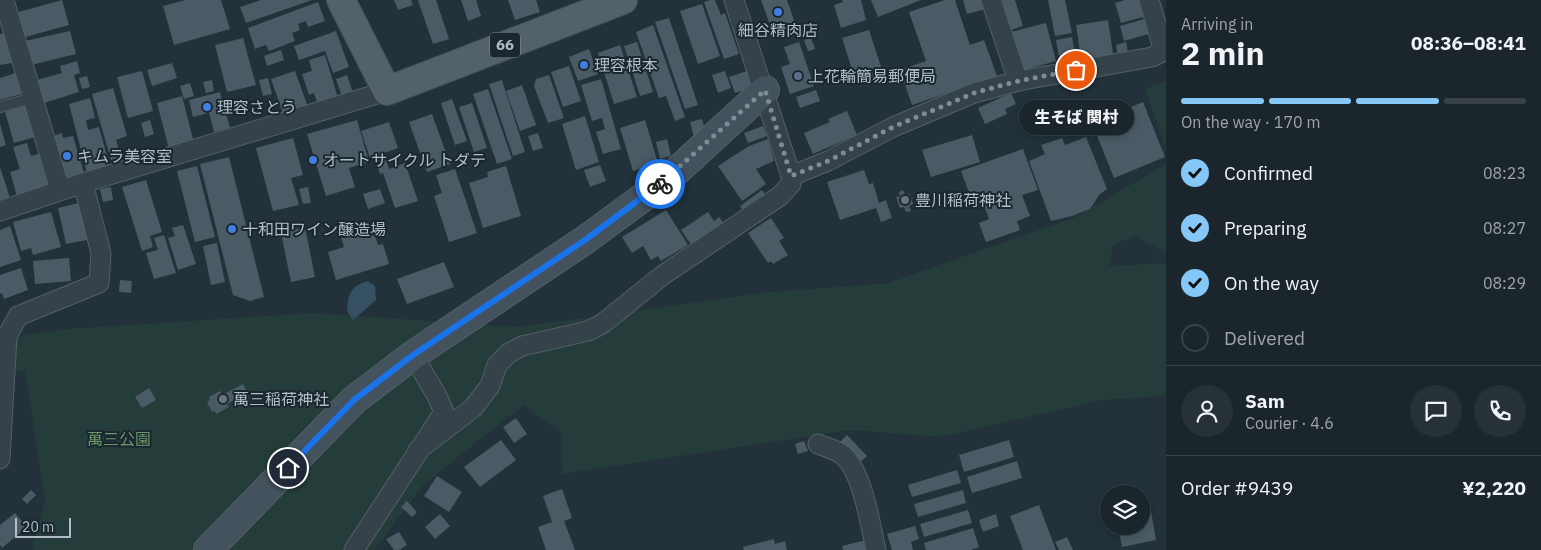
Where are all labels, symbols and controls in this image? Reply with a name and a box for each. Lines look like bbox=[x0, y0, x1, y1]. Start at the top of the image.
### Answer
marker: 細谷精肉店 bbox=[772, 6, 784, 18]
text: Arriving in bbox=[1181, 14, 1253, 34]
place label: 細谷精肉店 bbox=[738, 20, 818, 40]
text: 08:36–08:41 bbox=[1411, 31, 1526, 55]
road number: 66 bbox=[490, 32, 520, 58]
text: 2 min bbox=[1181, 32, 1265, 74]
pin bbox=[1055, 49, 1097, 91]
place label: 理容根本 bbox=[594, 55, 658, 75]
icon: bag bbox=[1062, 56, 1090, 84]
marker: 理容根本 bbox=[578, 59, 590, 71]
place label: 上花輪簡易郵便局 bbox=[808, 66, 936, 86]
marker: 上花輪簡易郵便局 bbox=[792, 70, 804, 82]
place label: 理容さとう bbox=[217, 97, 297, 117]
callout: 生そば 関村 bbox=[1018, 100, 1134, 135]
marker: 理容さとう bbox=[201, 101, 213, 113]
text: 生そば 関村 bbox=[1035, 107, 1118, 127]
text: On the way · 170 m bbox=[1181, 112, 1320, 132]
place label: キムラ美容室 bbox=[77, 146, 172, 166]
marker: キムラ美容室 bbox=[61, 150, 73, 162]
place label: オートサイクル トダテ bbox=[323, 150, 486, 170]
marker: オートサイクル トダテ bbox=[307, 154, 319, 166]
courier bbox=[635, 159, 685, 209]
icon: check bbox=[1181, 159, 1209, 187]
text: Confirmed bbox=[1224, 161, 1313, 185]
text: 08:23 bbox=[1483, 163, 1526, 183]
icon: bike bbox=[646, 170, 674, 198]
place label: 豊川稲荷神社 bbox=[915, 190, 1011, 210]
marker: 豊川稲荷神社 bbox=[899, 194, 911, 206]
icon: check bbox=[1181, 214, 1209, 242]
text: Preparing bbox=[1224, 216, 1306, 240]
text: 08:27 bbox=[1483, 218, 1526, 238]
place label: 十和田ワイン醸造場 bbox=[242, 219, 386, 239]
marker: 十和田ワイン醸造場 bbox=[226, 223, 238, 235]
icon: check bbox=[1181, 269, 1209, 297]
text: On the way bbox=[1224, 271, 1319, 295]
text: 08:29 bbox=[1483, 273, 1526, 293]
text: Delivered bbox=[1224, 326, 1305, 350]
button: person bbox=[1181, 385, 1233, 437]
button: chat bbox=[1410, 385, 1462, 437]
button: phone bbox=[1474, 385, 1526, 437]
place label: 萬三稲荷神社 bbox=[233, 389, 329, 409]
text: Sam bbox=[1245, 389, 1285, 413]
marker: 萬三稲荷神社 bbox=[217, 393, 229, 405]
text: Courier · 4.6 bbox=[1245, 413, 1334, 433]
park label: 萬三公園 bbox=[87, 429, 151, 449]
pin bbox=[267, 447, 309, 489]
icon: home bbox=[274, 454, 302, 482]
text: Order #9439 bbox=[1181, 476, 1293, 500]
text: ¥2,220 bbox=[1462, 476, 1526, 500]
map controls bbox=[1100, 485, 1150, 535]
button: layers bbox=[1100, 485, 1150, 535]
scale bar bbox=[15, 515, 71, 538]
text: 20 m bbox=[22, 518, 54, 536]

